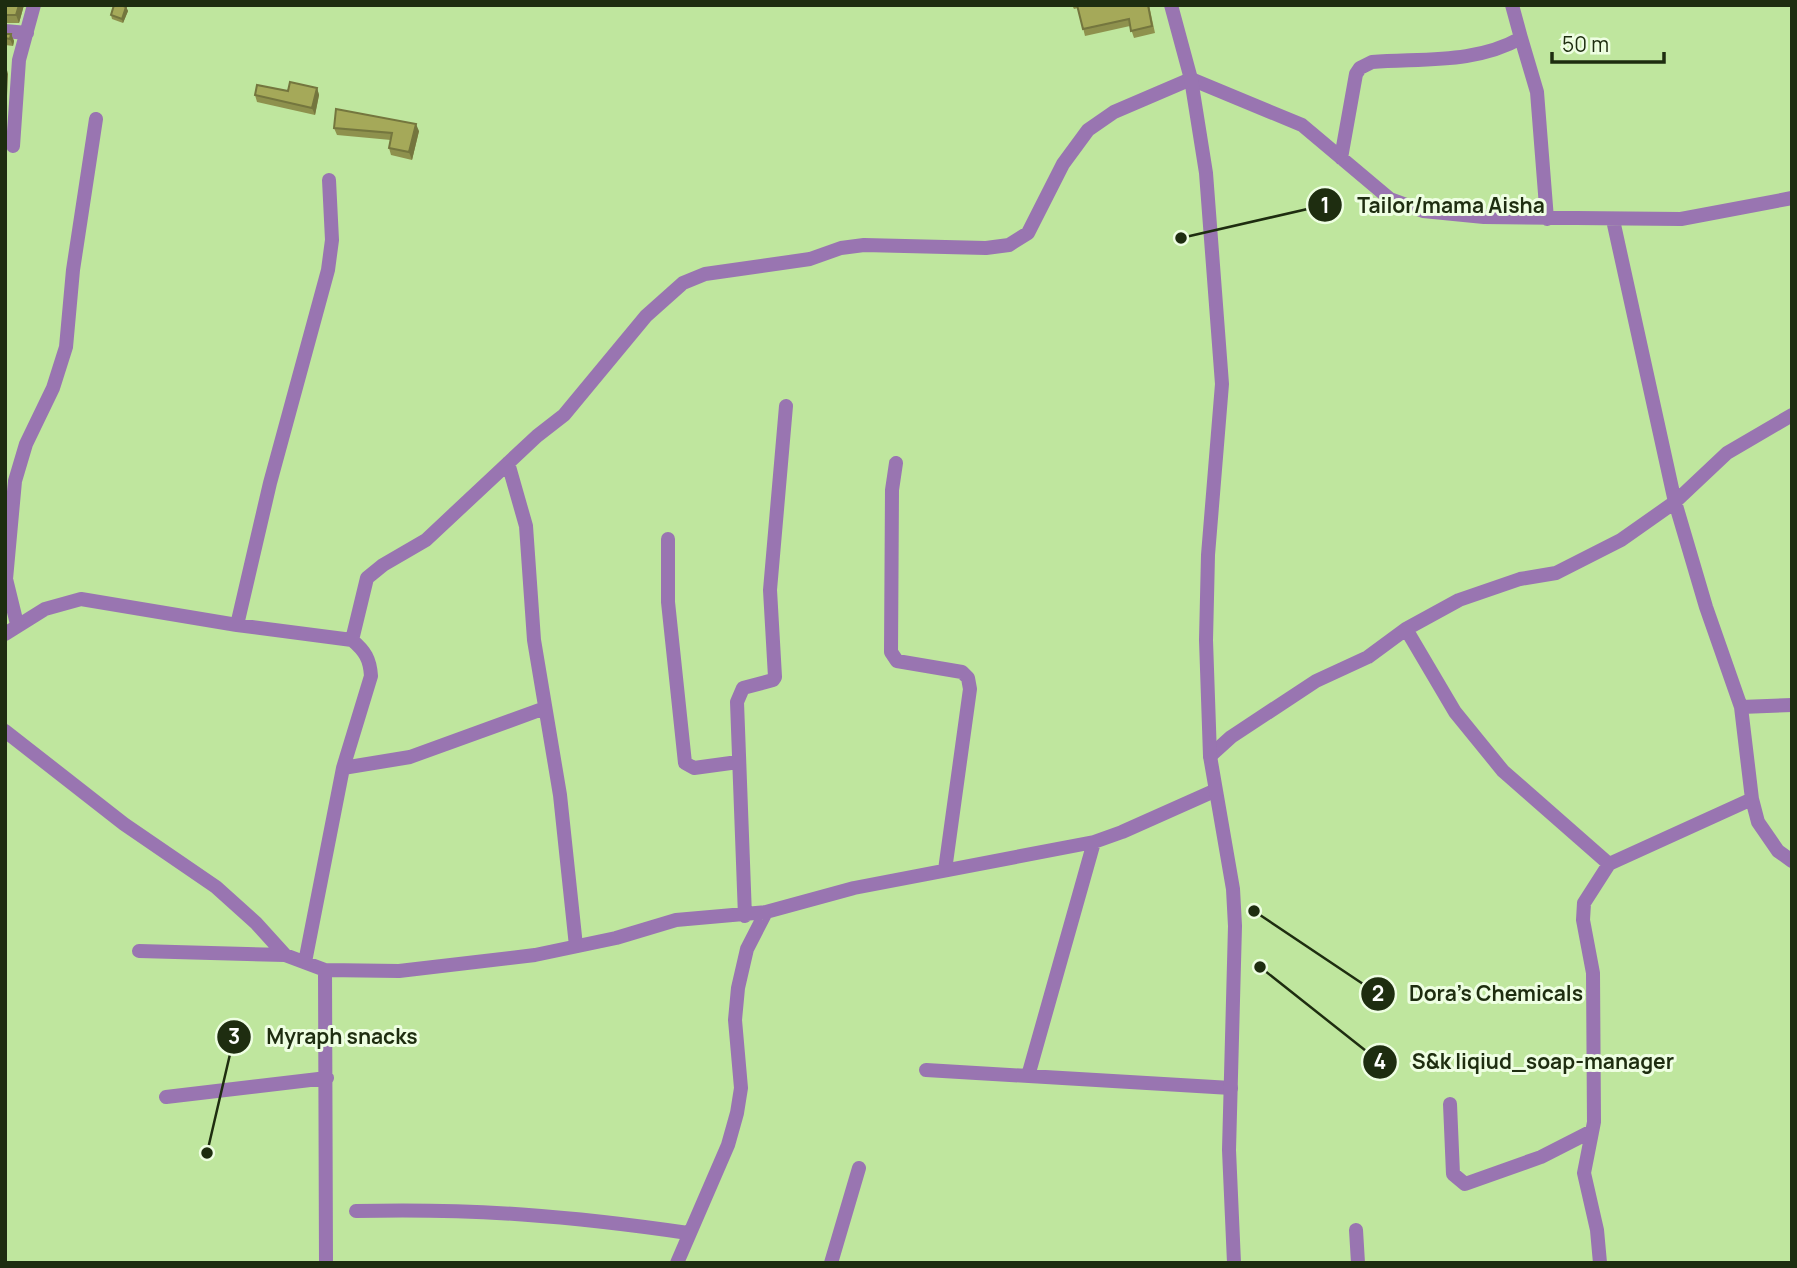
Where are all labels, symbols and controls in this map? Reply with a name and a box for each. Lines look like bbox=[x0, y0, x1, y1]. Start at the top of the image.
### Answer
scale bar bbox=[1552, 21, 1664, 65]
text: 50 m bbox=[1562, 30, 1609, 58]
callout: Tailor/mama Aisha bbox=[1308, 184, 1558, 226]
text: 1 bbox=[1320, 191, 1330, 219]
text: Tailor/mama Aisha bbox=[1357, 191, 1545, 219]
callout: Dora's Chemicals bbox=[1360, 973, 1597, 1015]
text: 2 bbox=[1372, 979, 1384, 1007]
text: Dora's Chemicals bbox=[1409, 979, 1583, 1007]
callout: Myraph snacks bbox=[217, 1016, 431, 1058]
text: 3 bbox=[228, 1022, 240, 1050]
text: Myraph snacks bbox=[266, 1022, 418, 1050]
callout: S&k liqiud_soap-manager bbox=[1363, 1041, 1688, 1083]
text: 4 bbox=[1374, 1047, 1386, 1075]
text: S&k liqiud_soap-manager bbox=[1412, 1047, 1674, 1075]

